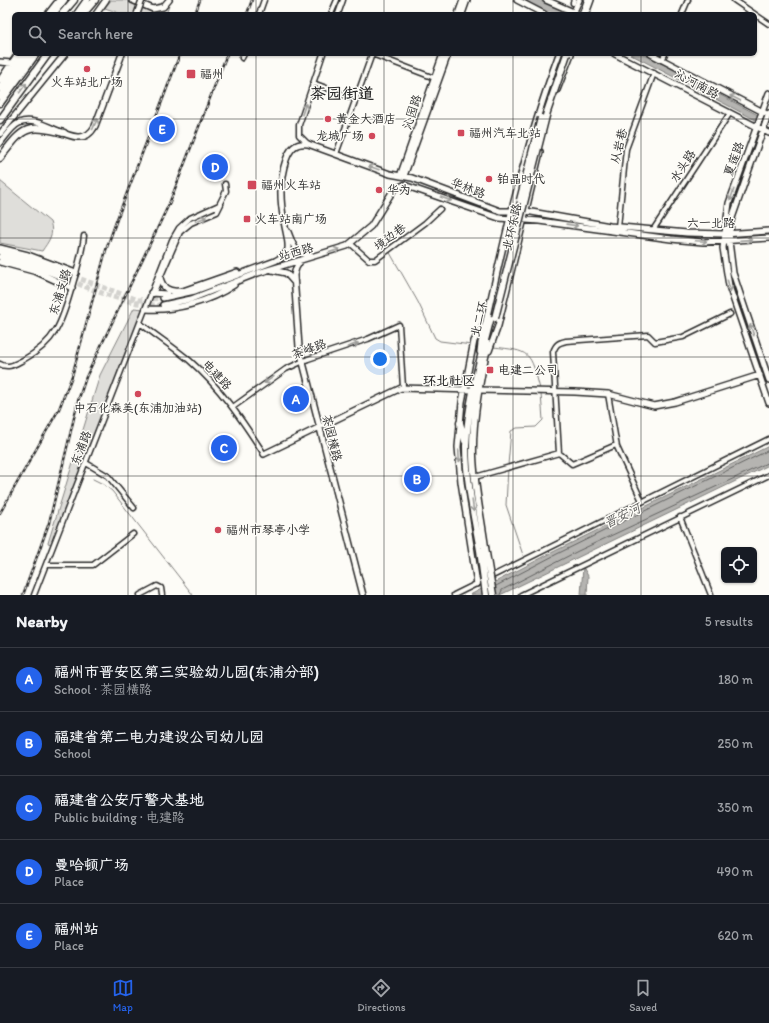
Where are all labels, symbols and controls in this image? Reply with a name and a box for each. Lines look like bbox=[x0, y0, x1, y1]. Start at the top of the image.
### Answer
search box bbox=[12, 12, 757, 56]
icon: search bbox=[26, 23, 48, 45]
text: Search here bbox=[58, 25, 133, 43]
marker: 火车站北广场 bbox=[82, 64, 92, 74]
place label: 福州 bbox=[200, 67, 224, 81]
street label: 沁河南路 bbox=[673, 67, 721, 101]
marker: 福州 bbox=[185, 68, 197, 80]
place label: 火车站北广场 bbox=[51, 75, 123, 89]
one-way arrow bbox=[19, 83, 27, 94]
district label: 茶园街道 bbox=[310, 84, 374, 103]
street label: 沁园路 bbox=[400, 93, 424, 131]
one-way arrow bbox=[729, 93, 741, 101]
one-way arrow bbox=[301, 103, 308, 116]
place label: 黄金大酒店 bbox=[336, 112, 396, 126]
pin: E bbox=[149, 114, 175, 144]
marker: 黄金大酒店 bbox=[323, 114, 333, 124]
one-way arrow bbox=[92, 119, 99, 131]
place label: 福州汽车北站 bbox=[469, 126, 541, 140]
street label: 从岩巷 bbox=[608, 127, 630, 165]
marker: 福州汽车北站 bbox=[456, 128, 466, 138]
place label: 龙城广场 bbox=[316, 129, 364, 143]
marker: 龙城广场 bbox=[367, 131, 377, 141]
street label: 夏莲路 bbox=[721, 140, 747, 178]
street label: 水头路 bbox=[667, 147, 699, 185]
pin: D bbox=[202, 152, 228, 182]
one-way arrow bbox=[368, 164, 381, 171]
place label: 铂晶时代 bbox=[497, 172, 545, 186]
marker: 铂晶时代 bbox=[484, 174, 494, 184]
street label: 华林路 bbox=[449, 175, 487, 201]
place label: 福州火车站 bbox=[261, 178, 321, 192]
marker: 福州火车站 bbox=[246, 179, 258, 191]
place label: 华为 bbox=[387, 183, 411, 197]
marker: 华为 bbox=[374, 185, 384, 195]
one-way arrow bbox=[728, 188, 735, 201]
one-way arrow bbox=[440, 195, 452, 203]
street label: 北环东路 bbox=[500, 202, 524, 252]
place label: 火车站南广场 bbox=[255, 212, 327, 226]
marker: 火车站南广场 bbox=[242, 214, 252, 224]
one-way arrow bbox=[194, 215, 206, 222]
street label: 六一北路 bbox=[687, 216, 735, 230]
street label: 境边巷 bbox=[371, 221, 409, 253]
one-way arrow bbox=[565, 221, 578, 229]
one-way arrow bbox=[739, 236, 752, 243]
one-way arrow bbox=[694, 238, 707, 245]
street label: 站西路 bbox=[277, 240, 315, 264]
one-way arrow bbox=[327, 247, 340, 254]
street label: 东浦支路 bbox=[46, 267, 74, 317]
one-way arrow bbox=[726, 280, 733, 293]
street label: 北二环 bbox=[468, 300, 490, 338]
one-way arrow bbox=[748, 324, 756, 336]
street label: 茶峰路 bbox=[290, 336, 328, 362]
one-way arrow bbox=[347, 340, 359, 348]
your location bbox=[370, 349, 390, 369]
street label: 电建路 bbox=[200, 357, 234, 393]
place label: 电建二公司 bbox=[498, 363, 558, 377]
marker: 电建二公司 bbox=[485, 365, 495, 375]
district label: 环北社区 bbox=[423, 373, 475, 388]
one-way arrow bbox=[264, 376, 275, 384]
pin: A bbox=[283, 384, 309, 414]
marker: 中石化森美(东浦加油站) bbox=[133, 389, 143, 399]
place label: 中石化森美(东浦加油站) bbox=[74, 401, 202, 415]
street label: 茶园横路 bbox=[319, 413, 345, 463]
street label: 东浦路 bbox=[68, 429, 94, 467]
pin: C bbox=[211, 433, 237, 463]
one-way arrow bbox=[455, 449, 463, 462]
pin: B bbox=[404, 464, 430, 494]
one-way arrow bbox=[469, 499, 477, 512]
water label: 晋安河 bbox=[601, 499, 645, 531]
place label: 福州市琴亭小学 bbox=[226, 523, 310, 537]
marker: 福州市琴亭小学 bbox=[213, 525, 223, 535]
map controls bbox=[721, 547, 757, 583]
button: locate bbox=[721, 547, 757, 583]
text: Nearby bbox=[16, 611, 68, 631]
text: 5 results bbox=[705, 614, 753, 629]
text: 福州市晋安区第三实验幼儿园(东浦分部) bbox=[54, 663, 319, 681]
text: A bbox=[25, 672, 33, 687]
text: 180 m bbox=[718, 672, 753, 687]
text: School · 茶园横路 bbox=[54, 682, 152, 697]
text: 福建省第二电力建设公司幼儿园 bbox=[54, 728, 264, 746]
text: B bbox=[25, 736, 33, 751]
text: 250 m bbox=[717, 736, 753, 751]
text: School bbox=[54, 746, 91, 761]
text: 福建省公安厅警犬基地 bbox=[54, 791, 204, 809]
text: C bbox=[25, 800, 33, 815]
text: 350 m bbox=[717, 800, 753, 815]
text: Public building · 电建路 bbox=[54, 810, 185, 825]
text: 曼哈顿广场 bbox=[54, 856, 129, 874]
text: D bbox=[25, 864, 33, 879]
text: 490 m bbox=[717, 864, 753, 879]
text: Place bbox=[54, 874, 84, 889]
text: 福州站 bbox=[54, 920, 99, 938]
text: E bbox=[25, 928, 33, 943]
text: 620 m bbox=[717, 928, 753, 943]
text: Place bbox=[54, 938, 84, 953]
tab: Map bbox=[112, 977, 134, 1014]
tab: Directions bbox=[357, 977, 406, 1014]
tab: Saved bbox=[629, 977, 657, 1014]

